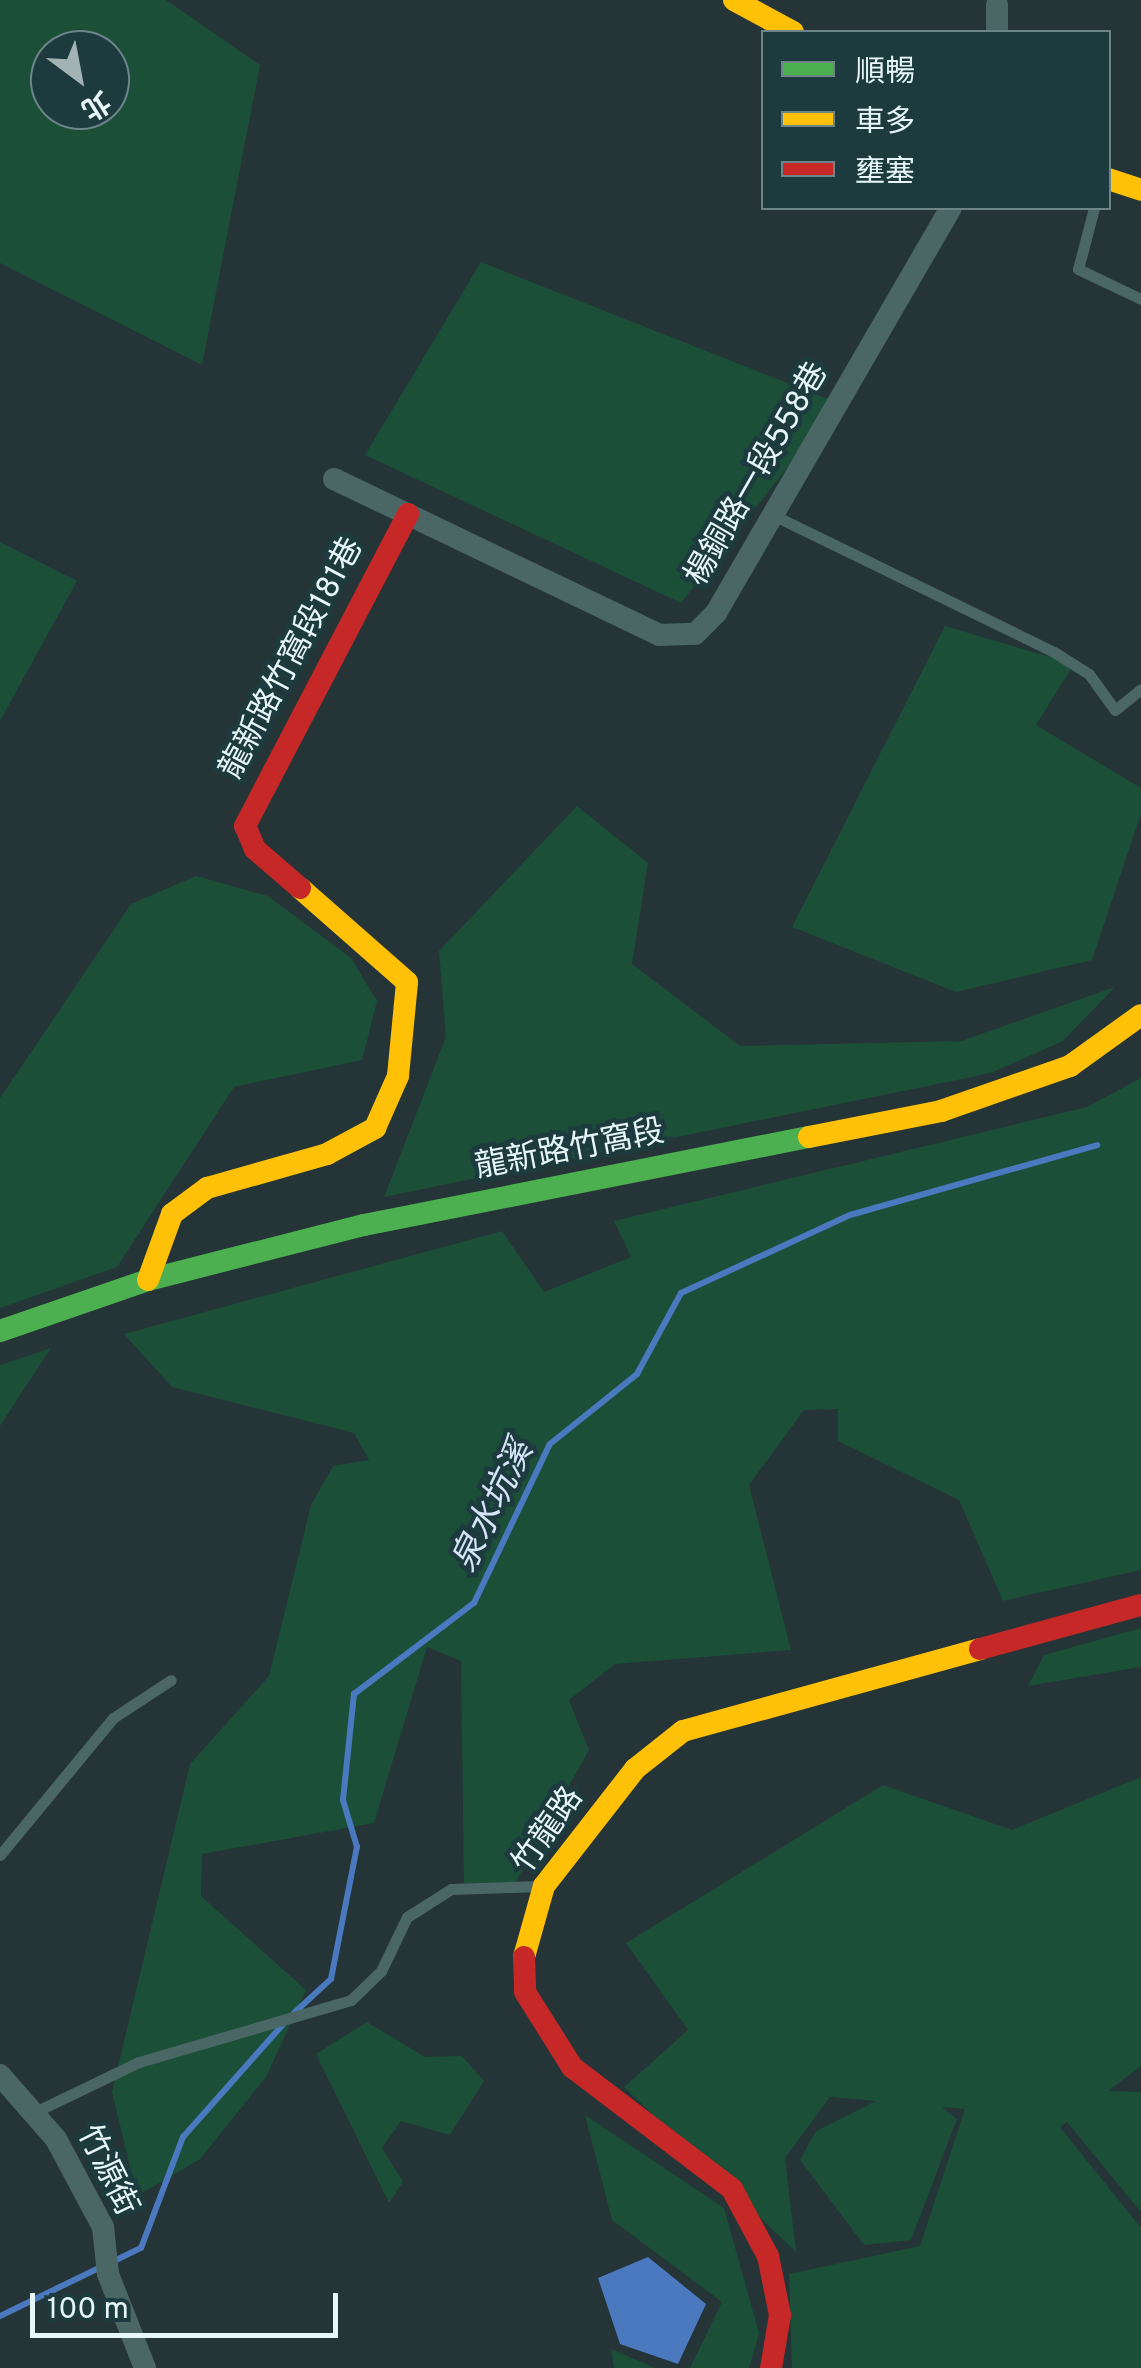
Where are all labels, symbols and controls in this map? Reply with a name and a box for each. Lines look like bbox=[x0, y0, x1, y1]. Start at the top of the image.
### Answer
north arrow bbox=[30, 30, 130, 130]
legend bbox=[761, 30, 1111, 210]
text: 順暢 bbox=[855, 55, 915, 92]
text: 北 bbox=[73, 81, 116, 126]
text: 車多 bbox=[855, 105, 915, 142]
text: 壅塞 bbox=[855, 155, 915, 192]
street label: 楊銅路一段558巷 bbox=[679, 357, 837, 593]
street label: 龍新路竹窩段181巷 bbox=[213, 532, 373, 786]
street label: 龍新路竹窩段 bbox=[472, 1114, 668, 1188]
water label: 泉水坑溪 bbox=[444, 1435, 544, 1579]
street label: 竹龍路 bbox=[506, 1781, 592, 1881]
street label: 竹源街 bbox=[68, 2119, 144, 2223]
scale bar bbox=[35, 2273, 342, 2335]
text: 100 m bbox=[47, 2292, 129, 2329]

